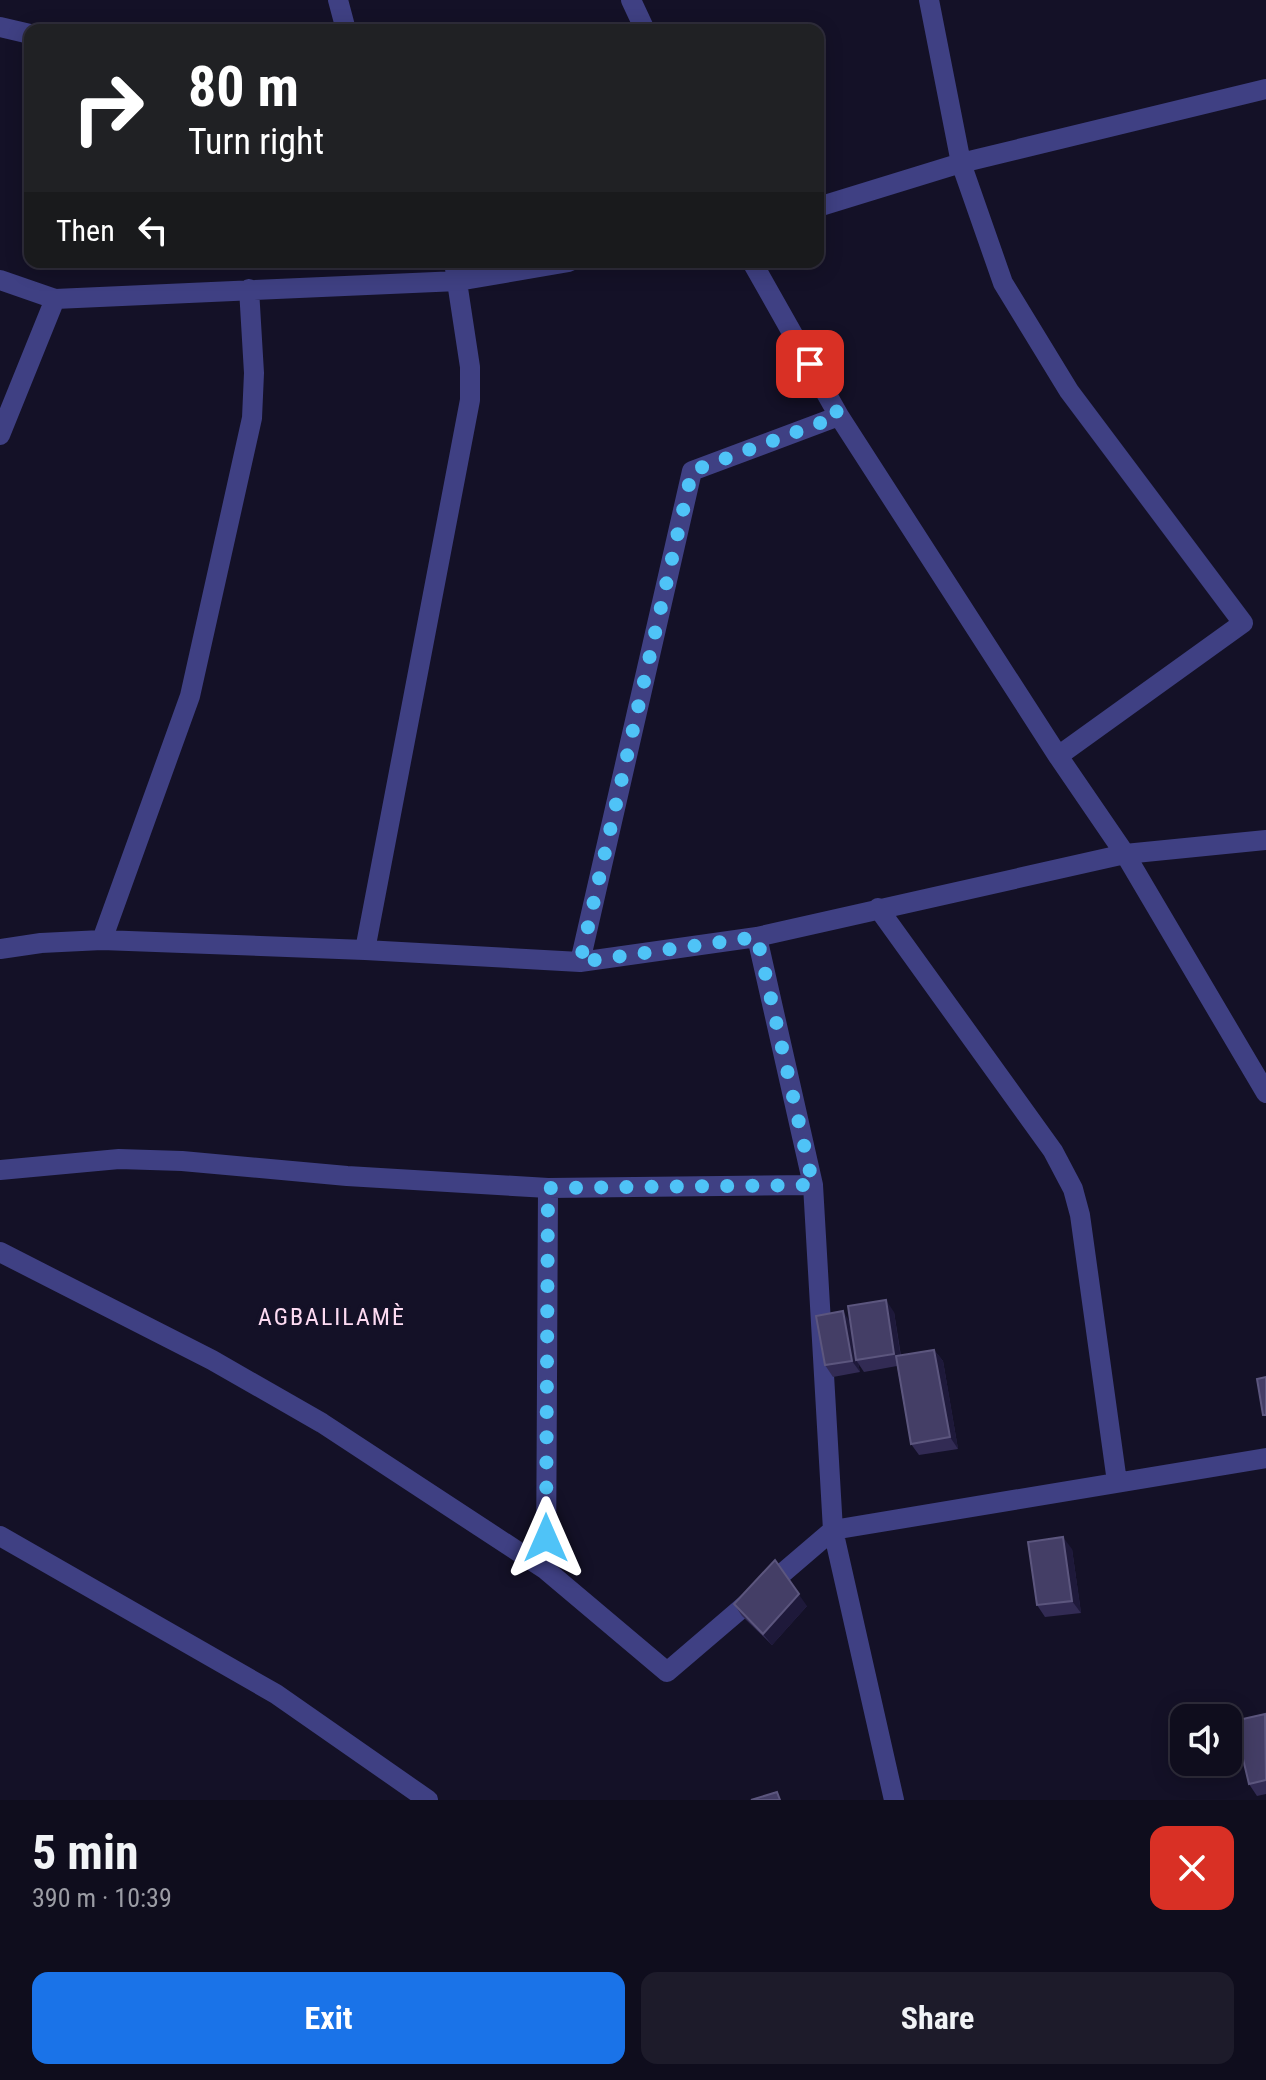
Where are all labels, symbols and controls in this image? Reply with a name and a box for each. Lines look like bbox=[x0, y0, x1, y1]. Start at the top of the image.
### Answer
text: 80 m bbox=[188, 54, 299, 120]
icon: right bbox=[56, 56, 160, 160]
text: Turn right bbox=[188, 121, 324, 163]
icon: left bbox=[131, 208, 175, 252]
text: Then bbox=[56, 213, 115, 248]
pin bbox=[776, 330, 844, 398]
icon: arrive bbox=[788, 342, 832, 386]
district label: AGBALILAMÈ bbox=[258, 1303, 406, 1331]
position arrow bbox=[504, 1496, 588, 1580]
map controls bbox=[1170, 1704, 1242, 1776]
button: sound bbox=[1170, 1704, 1242, 1776]
text: 5 min bbox=[32, 1824, 139, 1881]
button: close bbox=[1150, 1826, 1234, 1910]
text: 390 m · 10:39 bbox=[32, 1883, 172, 1913]
button: Exit bbox=[32, 1972, 625, 2064]
button: Share bbox=[641, 1972, 1234, 2064]

